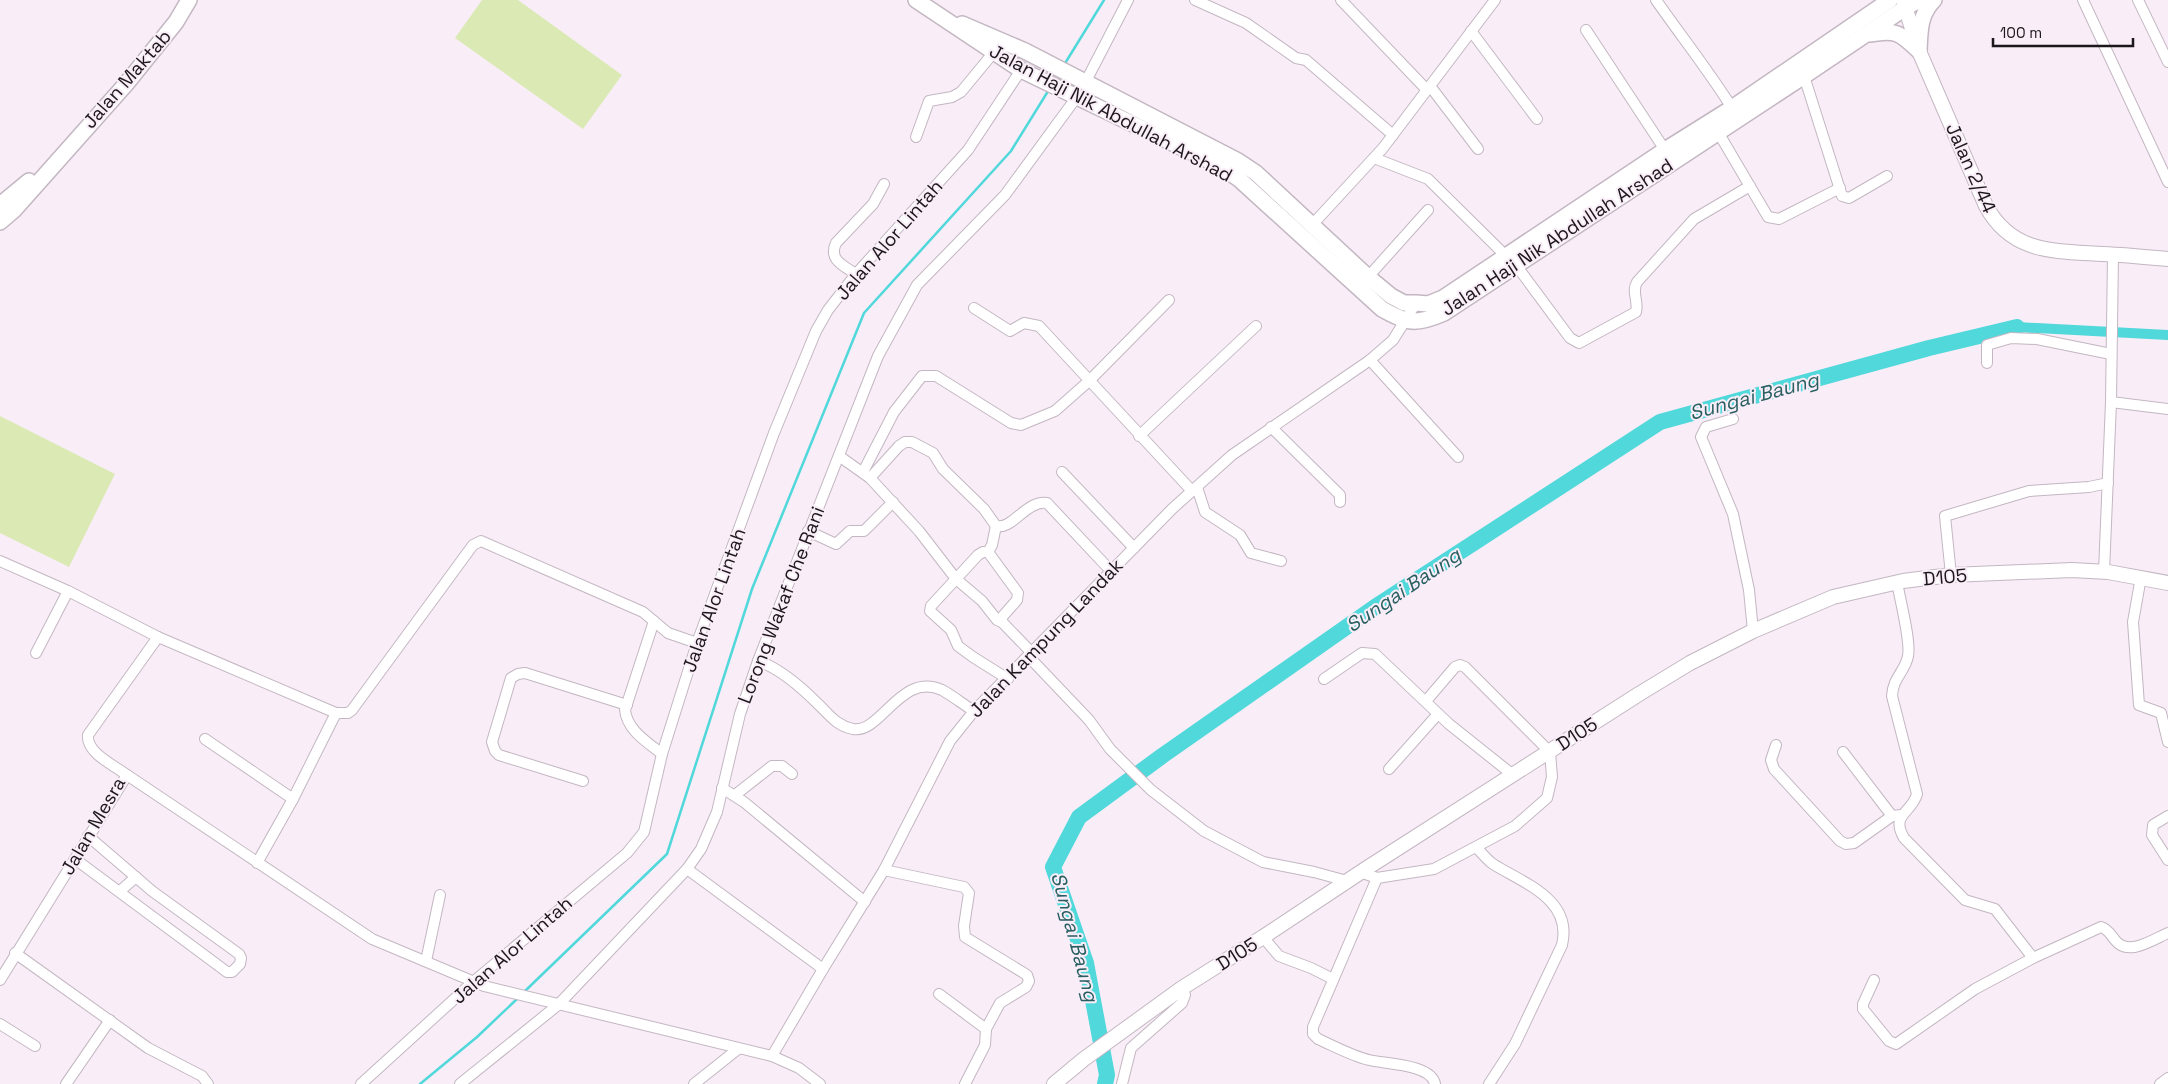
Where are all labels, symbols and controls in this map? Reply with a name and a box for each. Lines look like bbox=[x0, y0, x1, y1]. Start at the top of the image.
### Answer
scale bar bbox=[1993, 15, 2133, 47]
text: 100 m bbox=[2000, 23, 2042, 42]
street label: Jalan Maktab bbox=[77, 24, 177, 134]
street label: Jalan Haji Nik Abdullah Arshad bbox=[985, 38, 1237, 188]
street label: Jalan 2/44 bbox=[1940, 119, 2002, 217]
street label: Jalan Haji Nik Abdullah Arshad bbox=[1436, 153, 1678, 321]
street label: Jalan Alor Lintah bbox=[830, 175, 948, 305]
water label: Sungai Baung bbox=[1686, 366, 1823, 426]
street label: Lorong Wakaf Che Rani bbox=[732, 503, 830, 707]
street label: Jalan Alor Lintah bbox=[676, 524, 752, 676]
water label: Sungai Baung bbox=[1341, 541, 1466, 638]
street label: Jalan Kampung Landak bbox=[964, 553, 1128, 723]
street label: D105 bbox=[1922, 563, 1968, 591]
street label: D105 bbox=[1552, 712, 1602, 756]
street label: Jalan Mesra bbox=[55, 772, 131, 880]
water label: Sungai Baung bbox=[1045, 869, 1105, 1006]
street label: Jalan Alor Lintah bbox=[447, 891, 577, 1009]
street label: D105 bbox=[1212, 932, 1262, 976]

